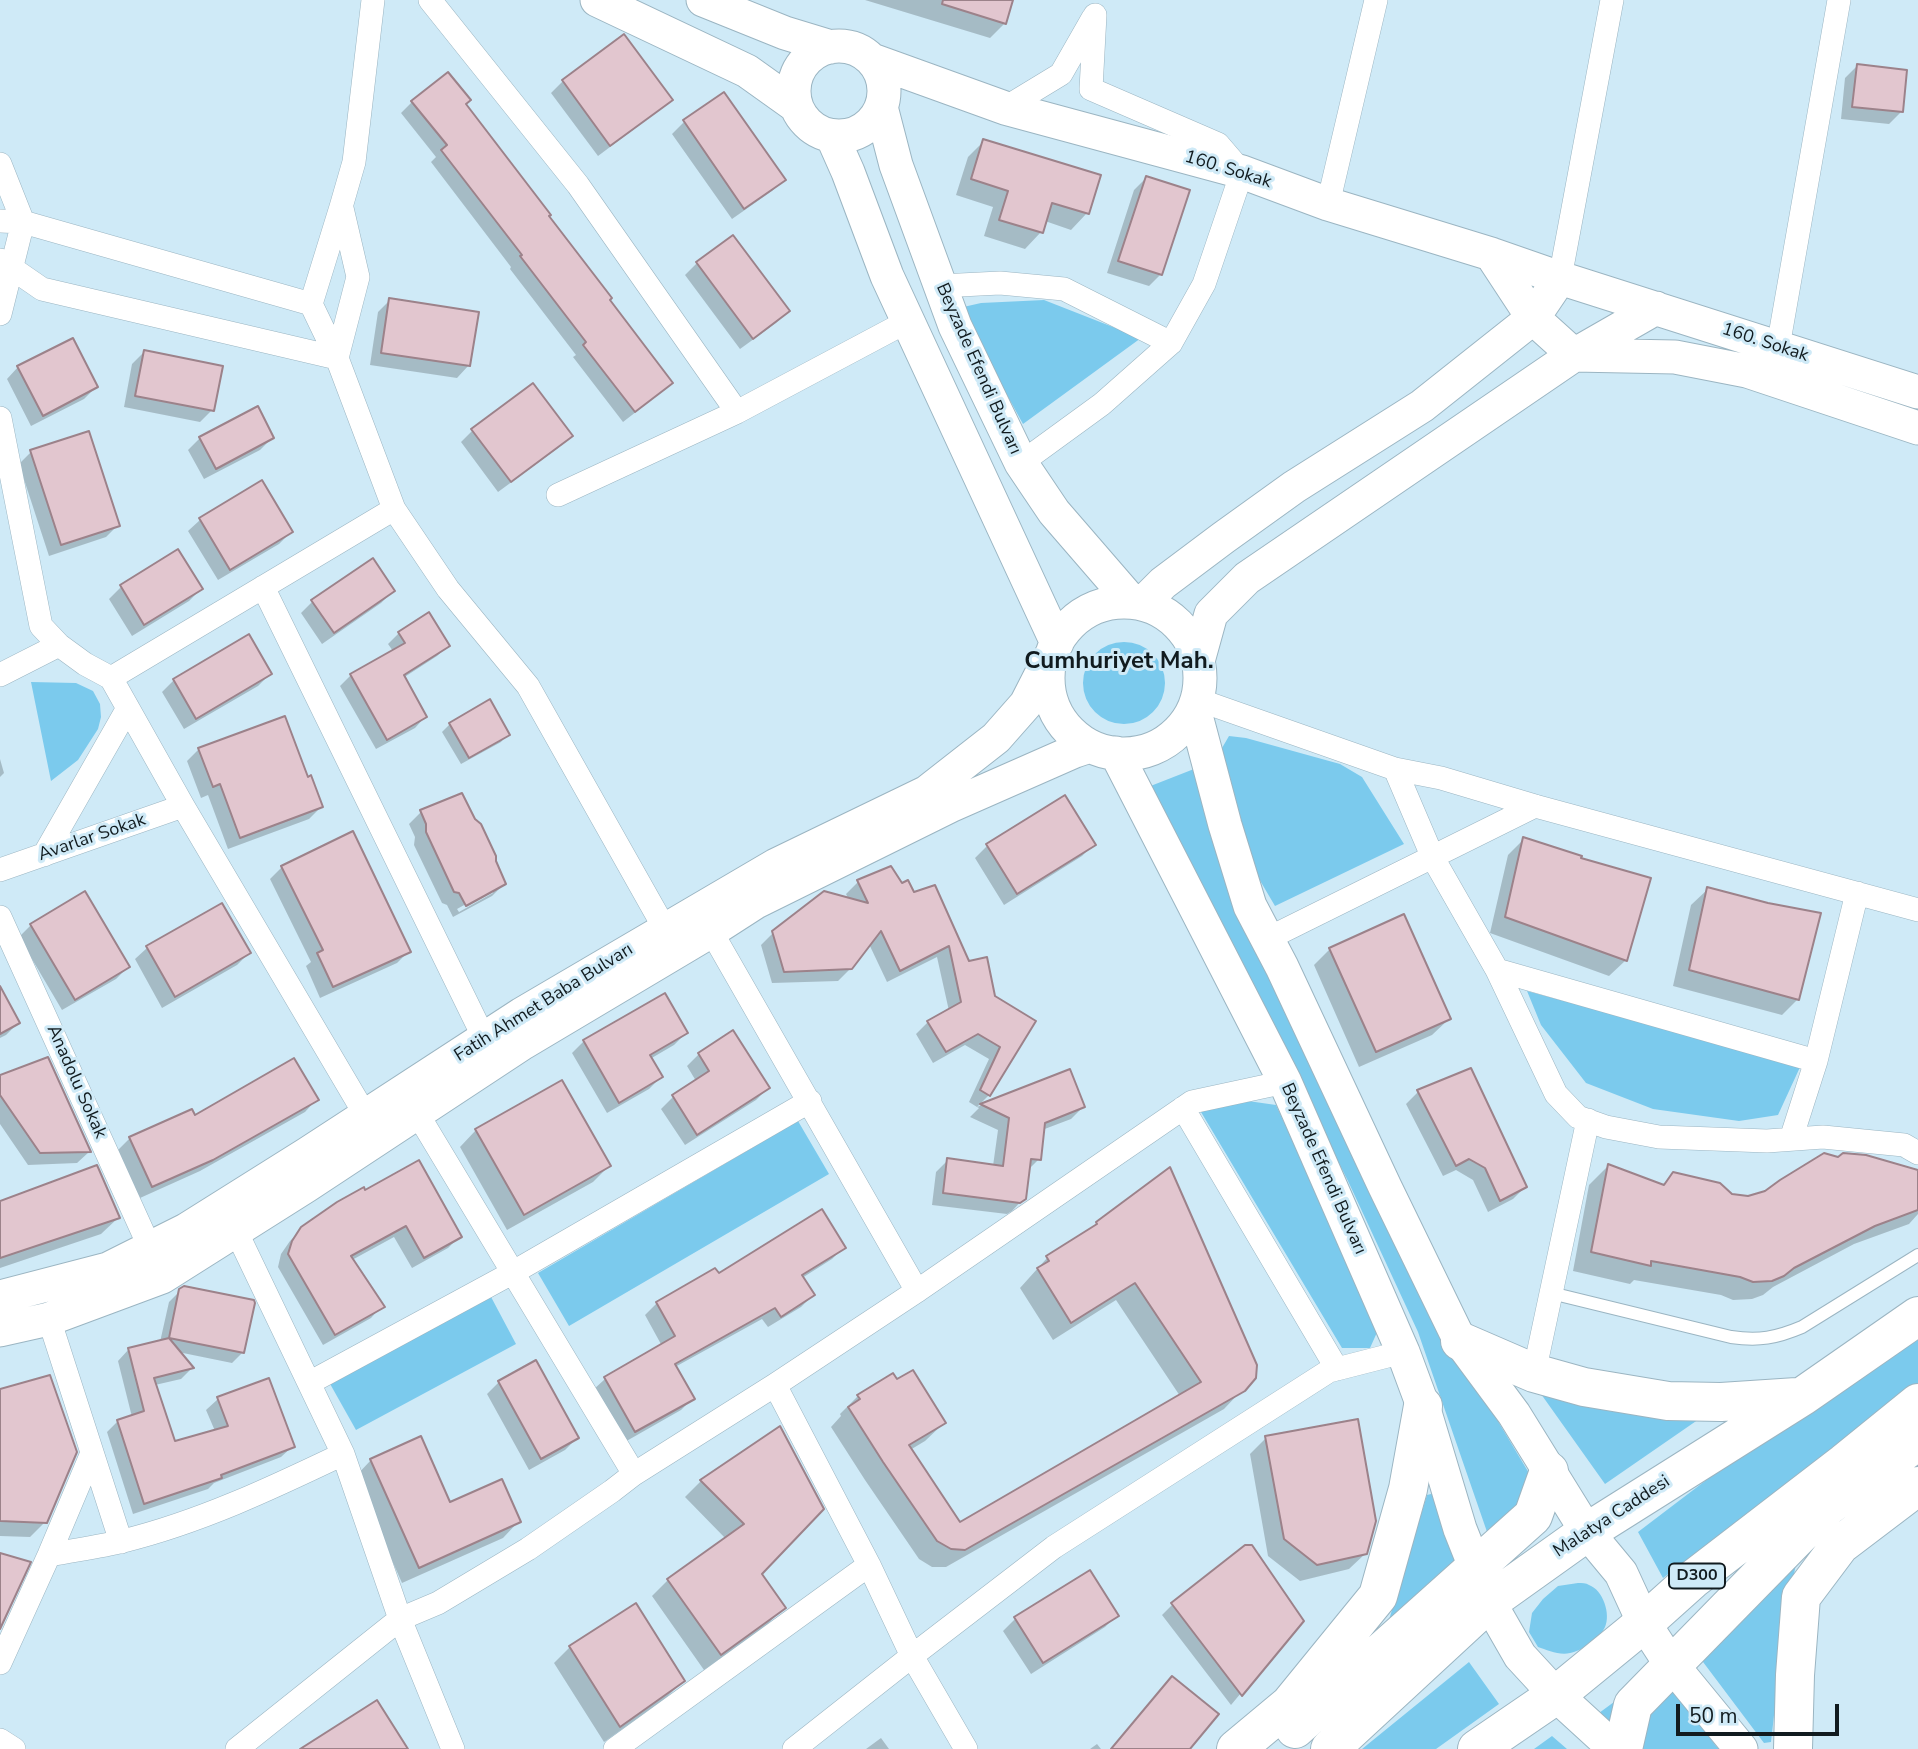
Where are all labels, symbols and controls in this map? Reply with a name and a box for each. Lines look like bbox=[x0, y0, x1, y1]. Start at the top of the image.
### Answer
street label: 160. Sokak bbox=[1182, 147, 1274, 193]
street label: Beyzade Efendi Bulvarı bbox=[930, 280, 1026, 458]
street label: 160. Sokak bbox=[1719, 319, 1811, 367]
district label: Cumhuriyet Mah. bbox=[1024, 648, 1214, 676]
street label: Avarlar Sokak bbox=[35, 810, 149, 866]
street label: Fatih Ahmet Baba Bulvarı bbox=[451, 939, 637, 1067]
street label: Anadolu Sokak bbox=[41, 1022, 111, 1142]
street label: Beyzade Efendi Bulvarı bbox=[1275, 1080, 1371, 1258]
street label: Malatya Caddesi bbox=[1550, 1471, 1674, 1563]
road number: D300 bbox=[1669, 1564, 1725, 1588]
scale bar bbox=[1680, 1690, 1843, 1734]
text: 50 m bbox=[1689, 1702, 1738, 1730]

